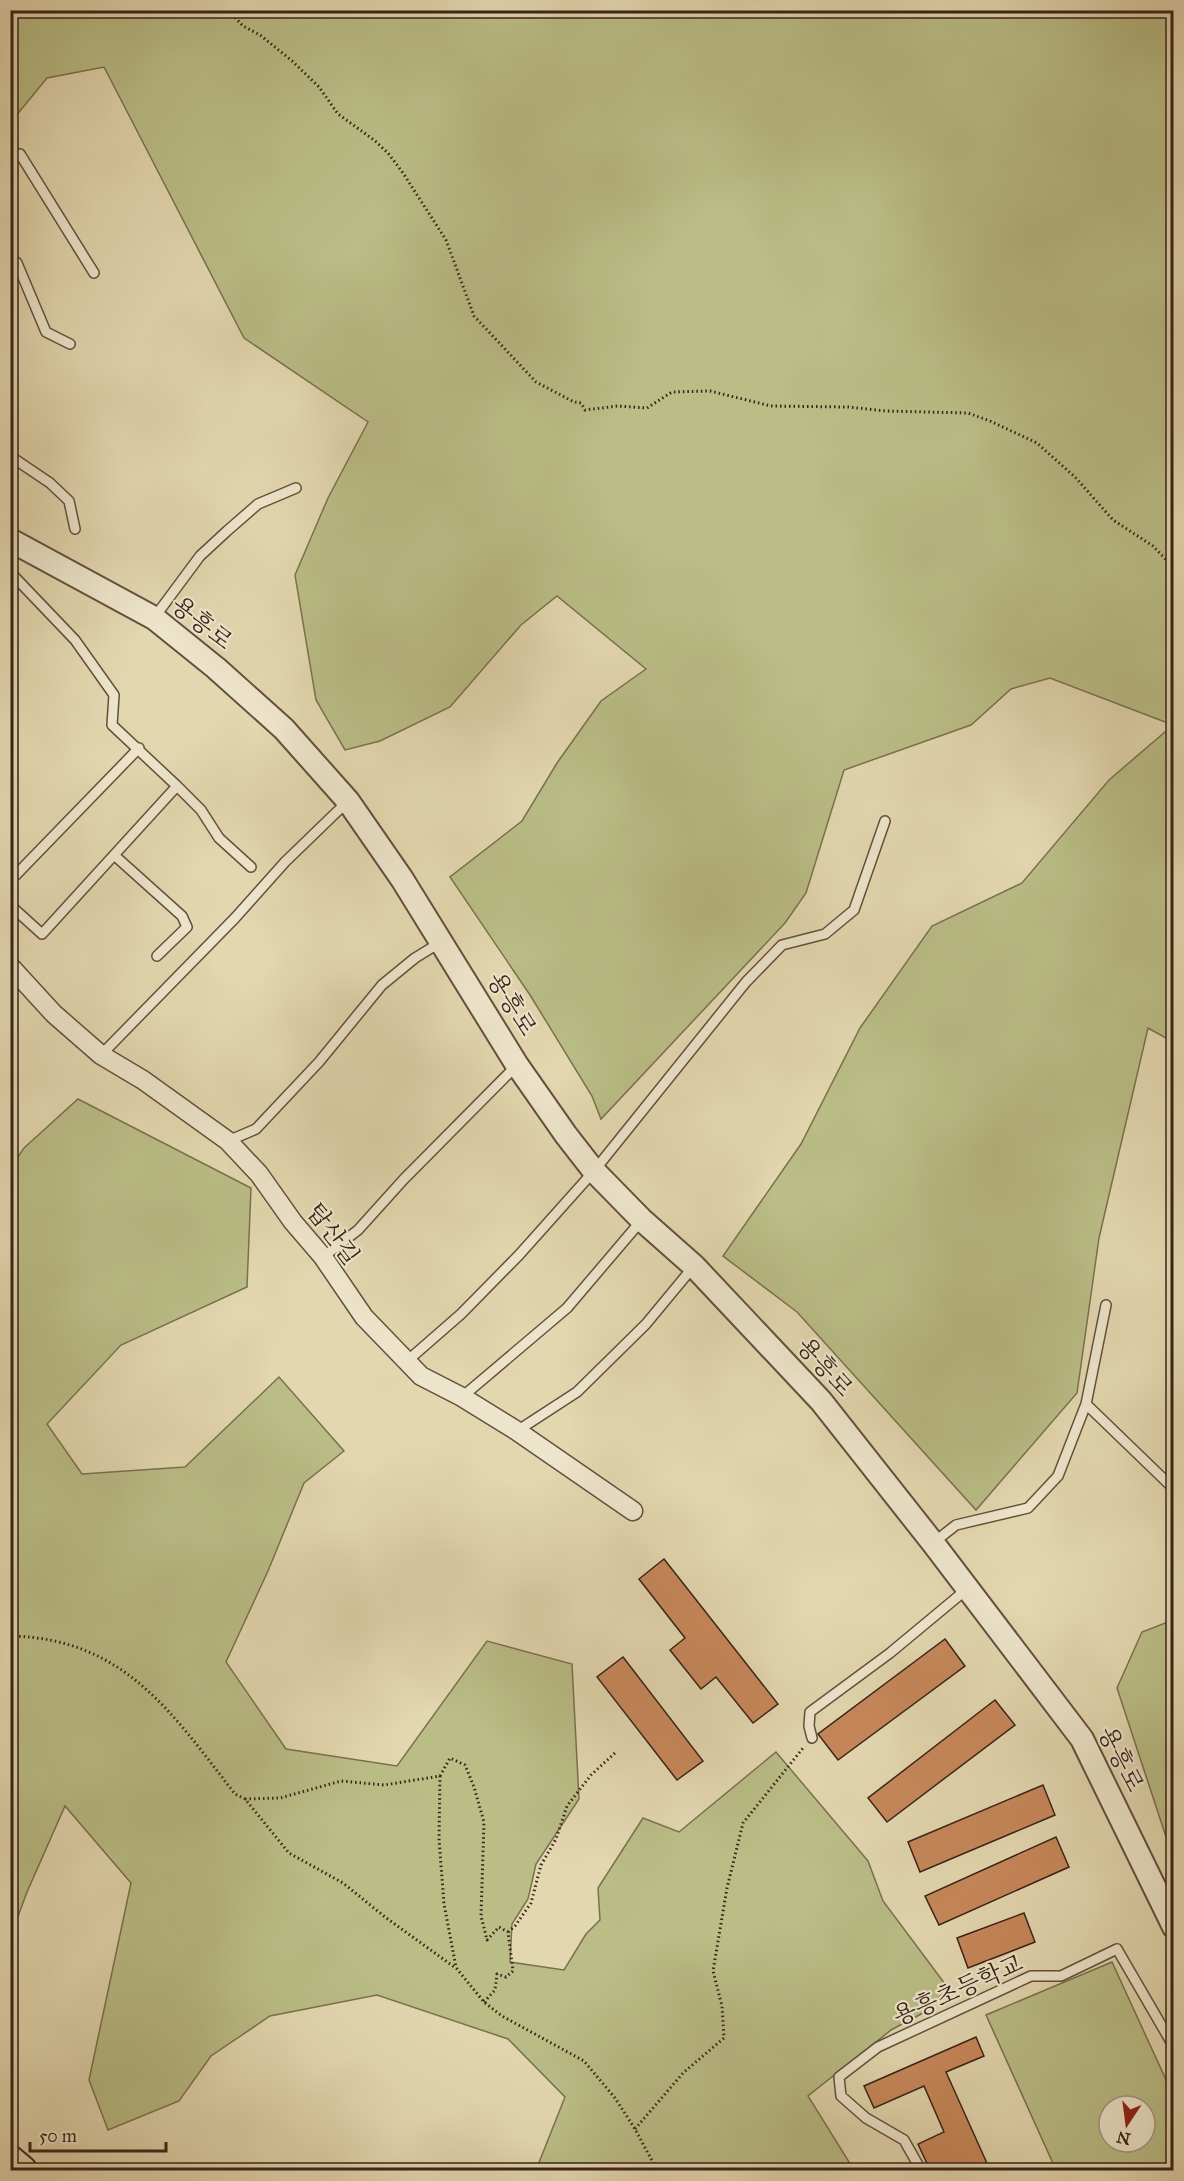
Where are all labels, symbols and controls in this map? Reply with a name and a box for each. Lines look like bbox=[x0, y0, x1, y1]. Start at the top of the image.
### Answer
street label: 용흥로 bbox=[165, 590, 239, 656]
street label: 용흥로 bbox=[481, 967, 543, 1041]
street label: 탑산길 bbox=[300, 1197, 366, 1271]
street label: 용흥로 bbox=[791, 1331, 859, 1403]
street label: 용흥로 bbox=[1092, 1721, 1150, 1797]
street label: 용흥초등학교 bbox=[888, 1948, 1028, 2032]
north arrow bbox=[1097, 2094, 1157, 2154]
scale bar bbox=[30, 2115, 166, 2153]
text: 50 m bbox=[39, 2125, 77, 2147]
text: N bbox=[1115, 2127, 1132, 2149]

